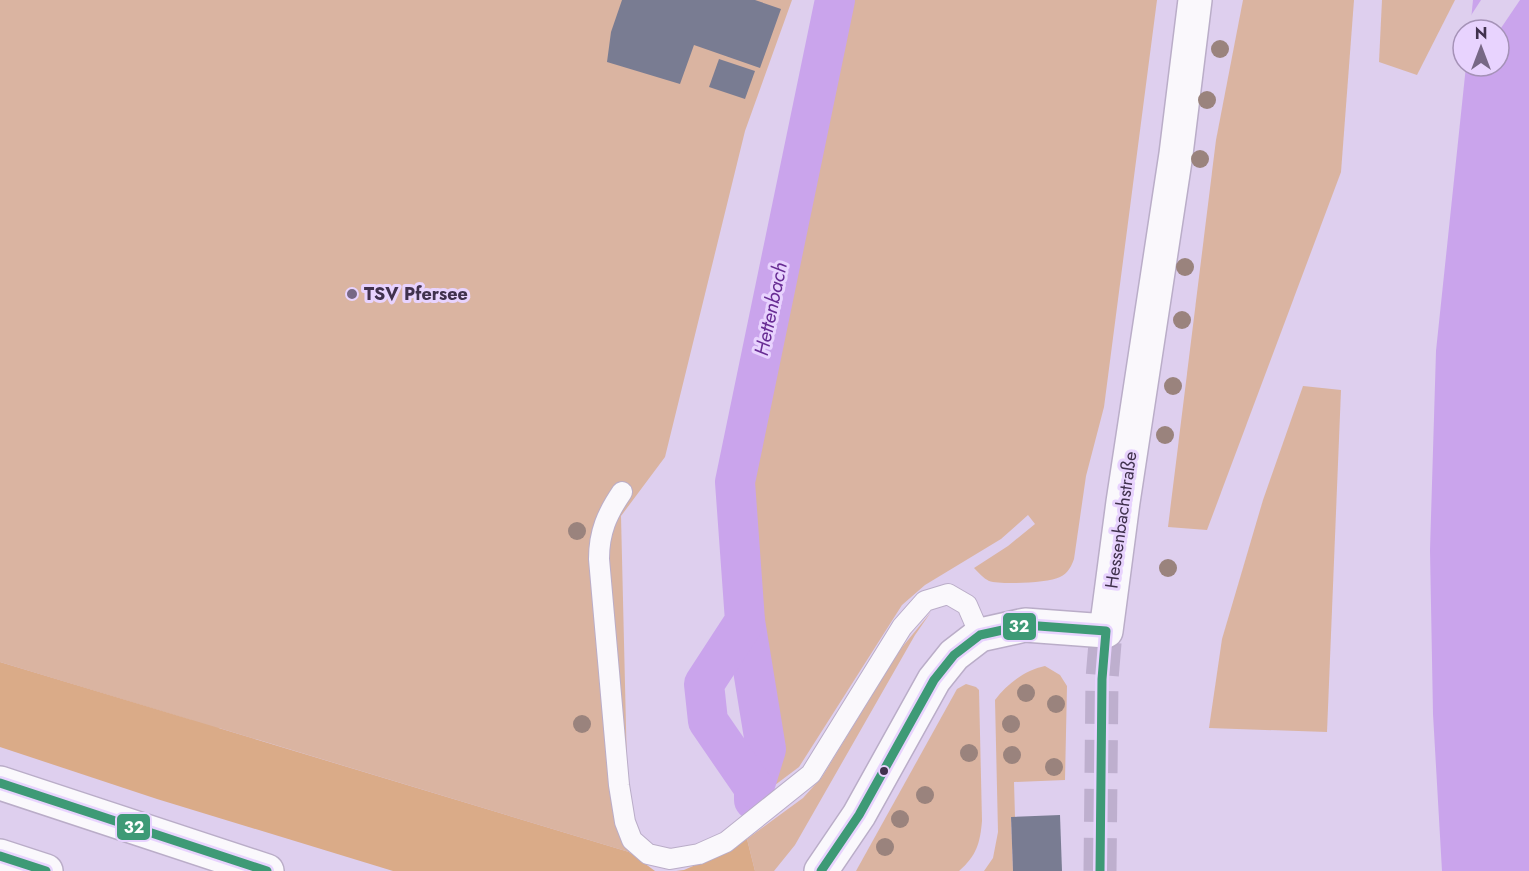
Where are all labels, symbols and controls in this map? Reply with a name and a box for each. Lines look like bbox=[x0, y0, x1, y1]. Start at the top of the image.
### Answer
north arrow bbox=[1451, 18, 1511, 78]
text: N bbox=[1475, 22, 1487, 45]
water label: Hettenbach bbox=[747, 260, 795, 358]
place label: TSV Pfersee bbox=[364, 281, 468, 307]
marker: TSV Pfersee bbox=[345, 287, 359, 301]
street label: Hessenbachstraße bbox=[1099, 450, 1143, 590]
line badge: 32 bbox=[1002, 612, 1037, 641]
text: 32 bbox=[1009, 615, 1029, 638]
unlabelled marker bbox=[878, 765, 890, 777]
line badge: 32 bbox=[116, 813, 151, 841]
text: 32 bbox=[124, 816, 144, 839]

